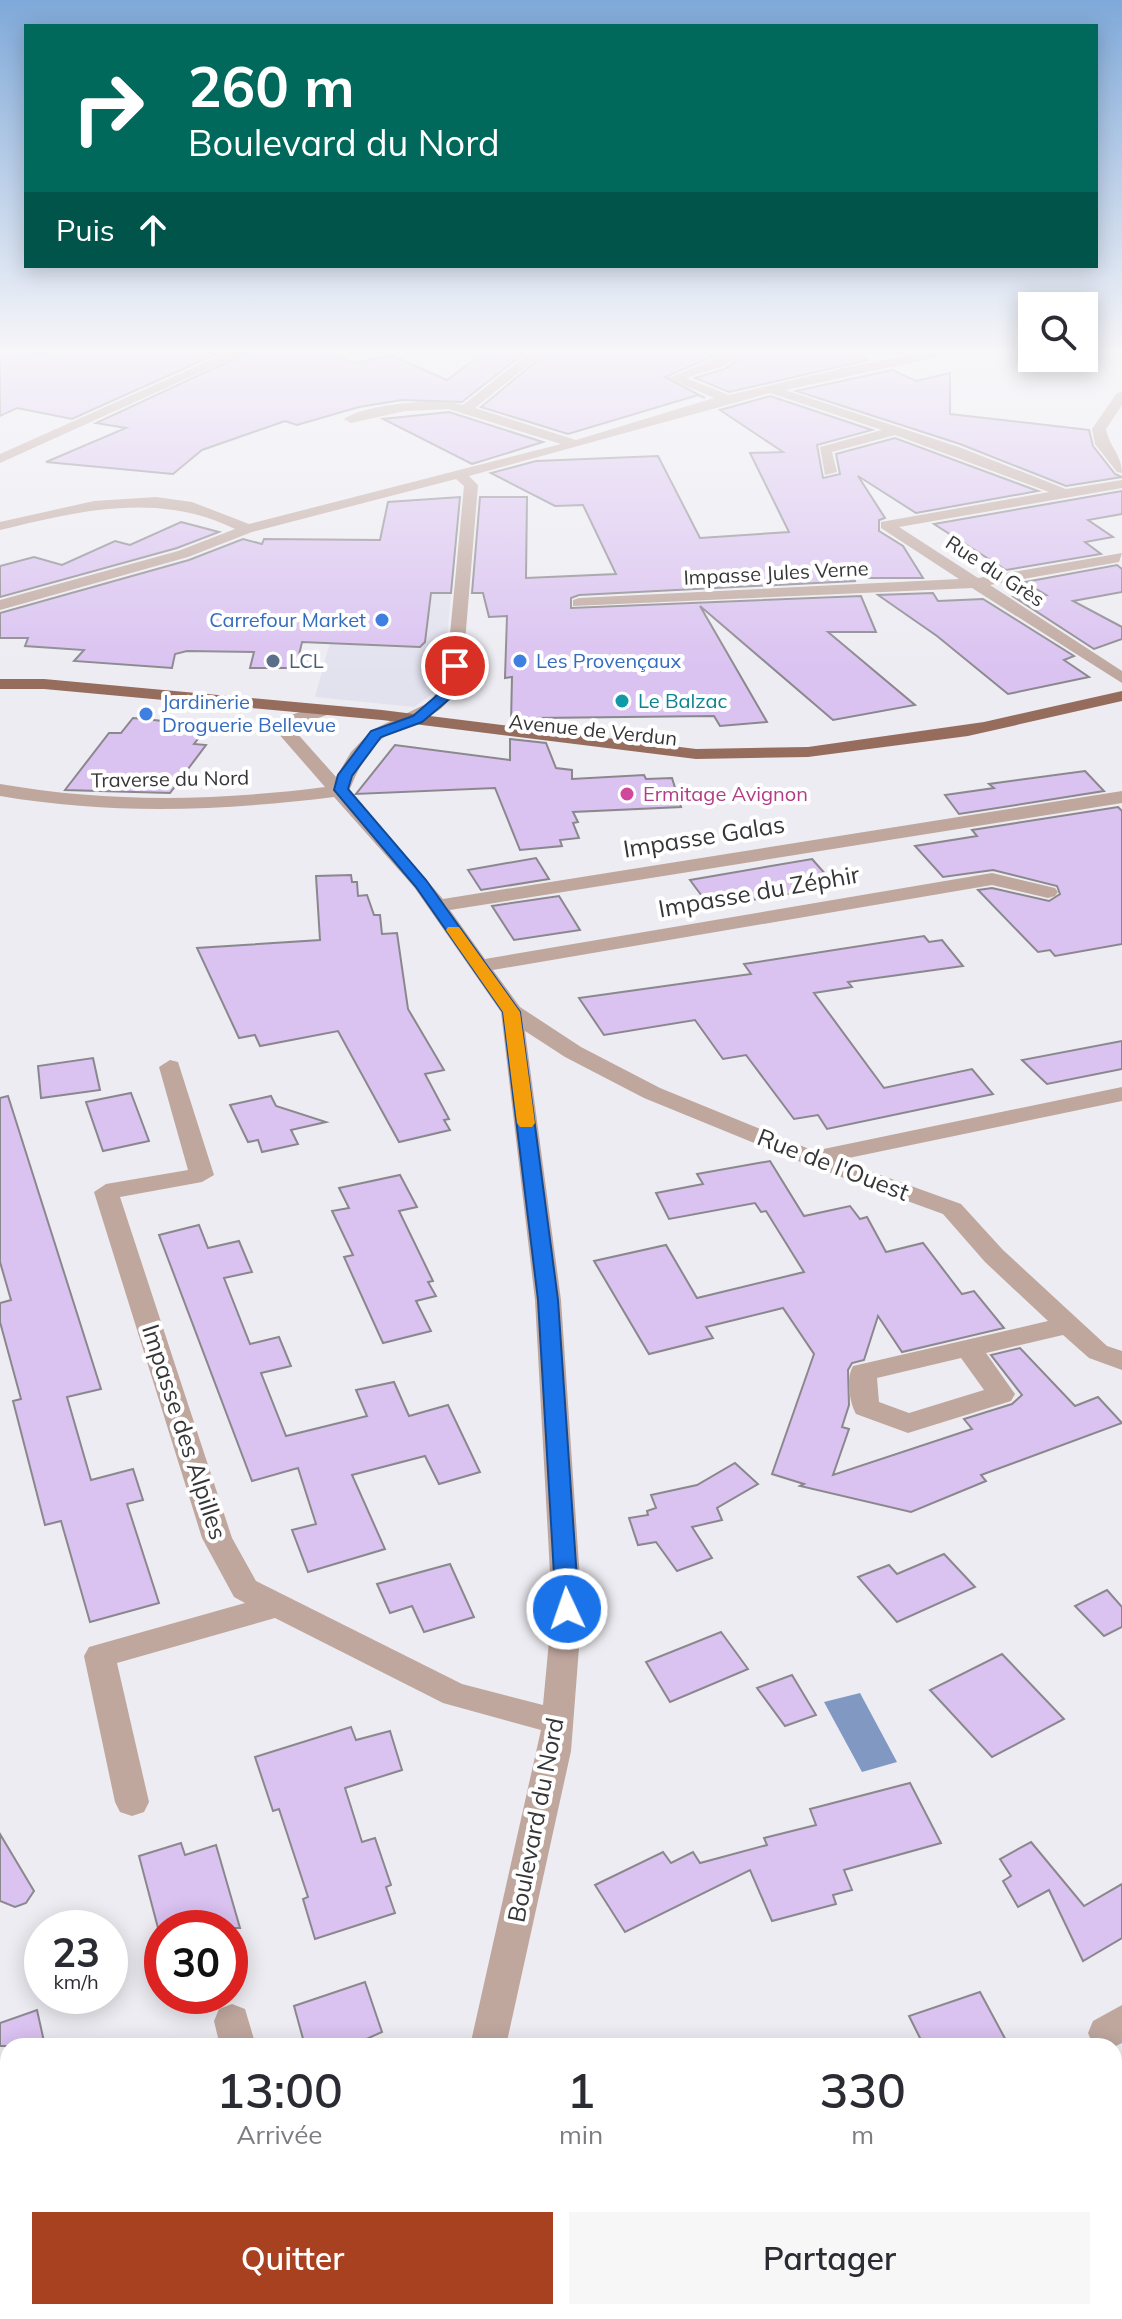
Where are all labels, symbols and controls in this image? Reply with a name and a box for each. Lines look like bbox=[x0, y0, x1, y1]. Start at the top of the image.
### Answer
text: 260 m bbox=[188, 51, 355, 121]
icon: right bbox=[56, 56, 160, 160]
text: Boulevard du Nord bbox=[188, 120, 500, 165]
icon: ahead bbox=[131, 208, 175, 252]
text: Puis bbox=[56, 211, 115, 249]
map controls bbox=[1018, 292, 1098, 372]
button: search bbox=[1018, 292, 1098, 372]
street label: Rue du Grès bbox=[941, 529, 1049, 612]
street label: Impasse Jules Verne bbox=[683, 555, 869, 590]
place label: Carrefour Market bbox=[209, 607, 366, 632]
marker: Carrefour Market bbox=[373, 611, 391, 629]
pin bbox=[421, 632, 489, 700]
icon: arrive bbox=[433, 644, 477, 688]
place label: LCL bbox=[289, 648, 324, 673]
place label: Les Provençaux bbox=[536, 648, 681, 673]
marker: LCL bbox=[264, 652, 282, 670]
marker: Les Provençaux bbox=[511, 652, 529, 670]
place label: Le Balzac bbox=[638, 688, 728, 713]
place label: Jardinerie Droguerie Bellevue bbox=[162, 689, 336, 737]
marker: Le Balzac bbox=[613, 692, 631, 710]
marker: Jardinerie Droguerie Bellevue bbox=[137, 705, 155, 723]
street label: Avenue de Verdun bbox=[508, 708, 678, 751]
street label: Traverse du Nord bbox=[91, 765, 249, 792]
place label: Ermitage Avignon bbox=[643, 781, 808, 806]
marker: Ermitage Avignon bbox=[618, 785, 636, 803]
street label: Impasse Galas bbox=[621, 808, 787, 864]
street label: Impasse du Zéphir bbox=[656, 859, 862, 923]
street label: Rue de l'Ouest bbox=[753, 1121, 913, 1207]
street label: Impasse des Alpilles bbox=[136, 1320, 234, 1543]
position arrow bbox=[525, 1567, 609, 1651]
street label: Boulevard du Nord bbox=[500, 1715, 570, 1925]
speed limit sign: 30 bbox=[144, 1910, 248, 2014]
text: 23 bbox=[52, 1927, 100, 1977]
text: km/h bbox=[53, 1969, 99, 1994]
text: 13:00 bbox=[216, 2060, 343, 2120]
text: 1 bbox=[567, 2060, 595, 2120]
text: 330 bbox=[819, 2060, 906, 2120]
text: Arrivée bbox=[236, 2118, 323, 2151]
text: min bbox=[559, 2118, 603, 2151]
text: m bbox=[851, 2118, 874, 2151]
button: Quitter bbox=[32, 2212, 553, 2304]
button: Partager bbox=[569, 2212, 1090, 2304]

